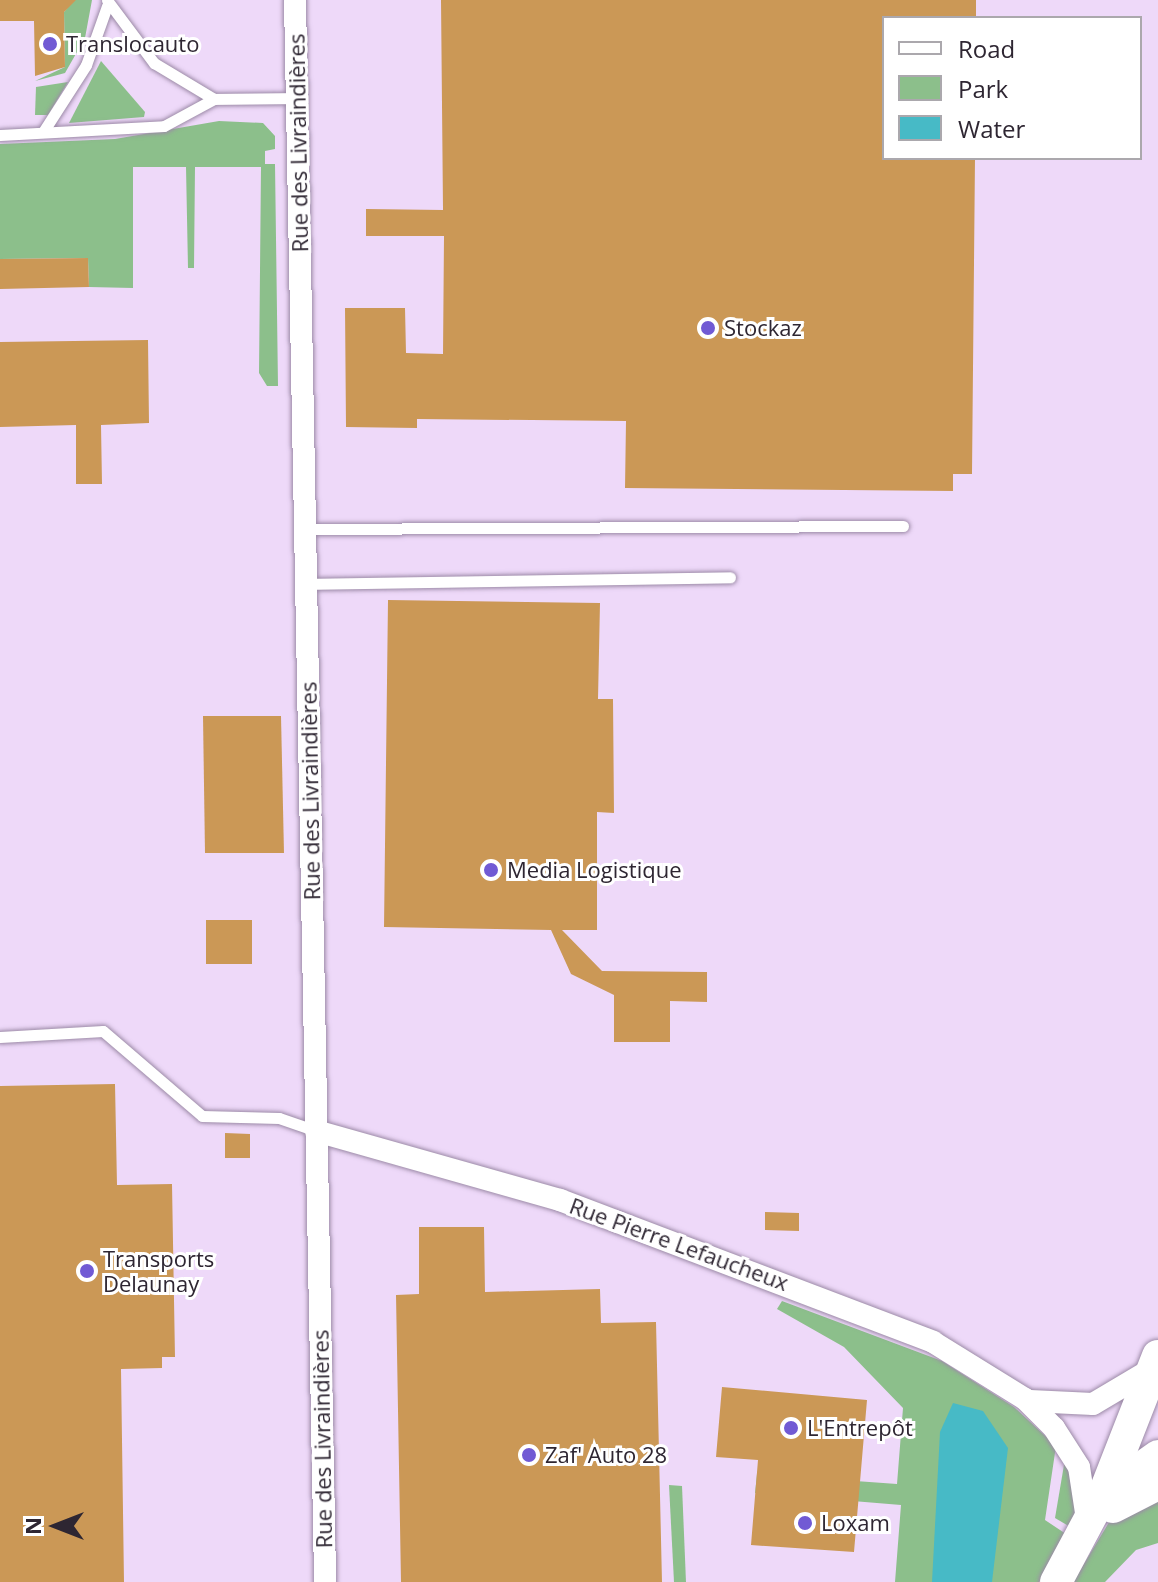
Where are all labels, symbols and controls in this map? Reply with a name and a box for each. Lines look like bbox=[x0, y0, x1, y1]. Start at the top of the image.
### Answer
legend bbox=[882, 16, 1142, 160]
place label: Translocauto bbox=[66, 31, 199, 57]
text: Road bbox=[958, 32, 1015, 65]
street label: Rue des Livraindières bbox=[283, 33, 313, 253]
marker: Translocauto bbox=[41, 35, 59, 53]
text: Park bbox=[958, 72, 1008, 105]
text: Water bbox=[958, 112, 1025, 145]
place label: Stockaz bbox=[724, 315, 802, 341]
marker: Stockaz bbox=[699, 319, 717, 337]
street label: Rue des Livraindières bbox=[295, 681, 325, 901]
place label: Media Logistique bbox=[507, 857, 681, 883]
marker: Media Logistique bbox=[482, 861, 500, 879]
street label: Rue Pierre Lefaucheux bbox=[566, 1192, 792, 1296]
place label: Transports Delaunay bbox=[103, 1245, 214, 1296]
marker: Transports Delaunay bbox=[78, 1262, 96, 1280]
street label: Rue des Livraindières bbox=[307, 1329, 337, 1549]
place label: L'Entrepôt bbox=[807, 1415, 913, 1441]
marker: L'Entrepôt bbox=[782, 1419, 800, 1437]
place label: Zaf' Auto 28 bbox=[545, 1442, 667, 1468]
marker: Zaf' Auto 28 bbox=[520, 1446, 538, 1464]
north arrow bbox=[16, 1486, 96, 1566]
place label: Loxam bbox=[821, 1510, 890, 1536]
marker: Loxam bbox=[796, 1514, 814, 1532]
text: N bbox=[17, 1517, 47, 1535]

